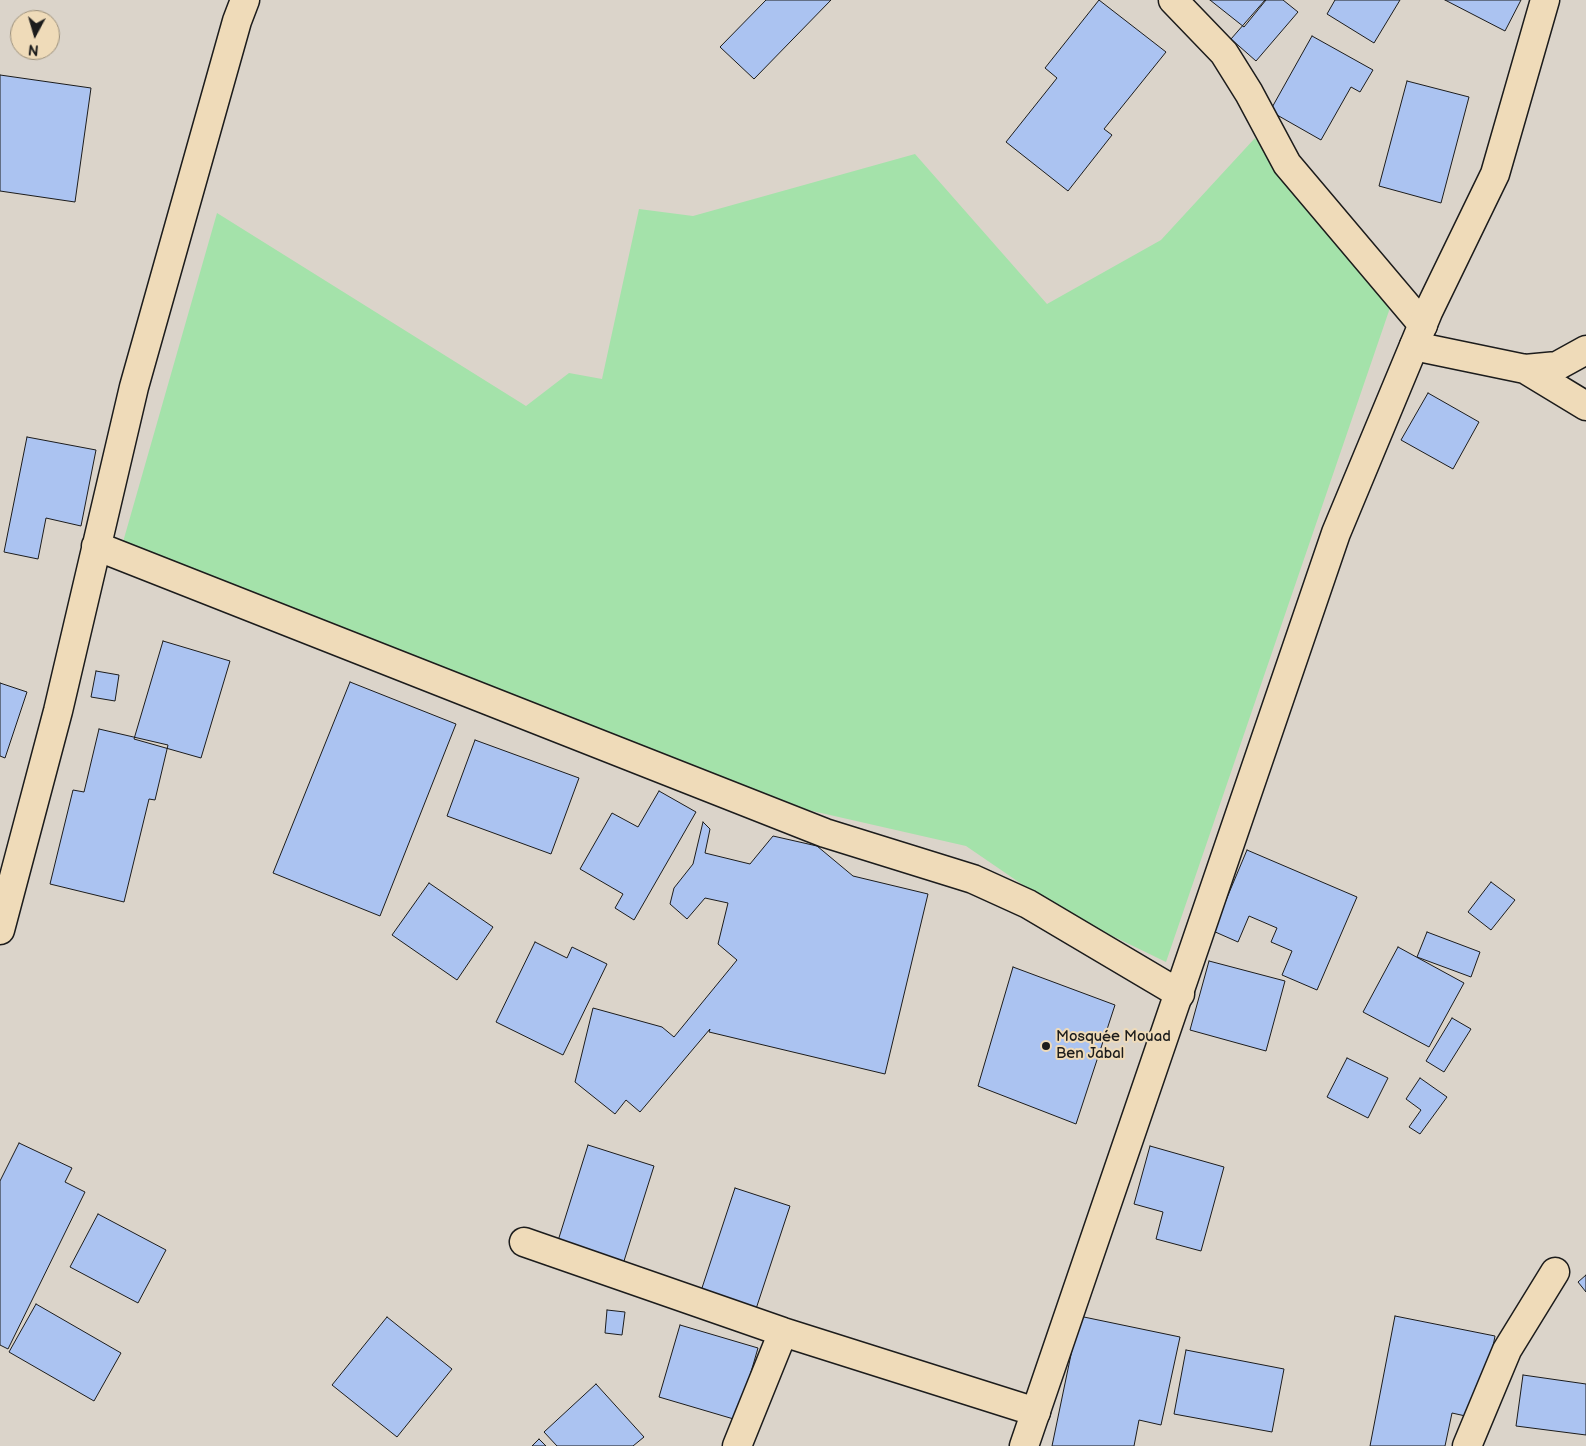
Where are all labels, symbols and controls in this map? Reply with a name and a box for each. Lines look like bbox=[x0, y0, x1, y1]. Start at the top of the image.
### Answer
north arrow bbox=[10, 10, 60, 60]
text: N bbox=[27, 40, 40, 58]
place label: Mosquée Mouad Ben Jabal bbox=[1056, 1028, 1171, 1063]
marker: Mosquée Mouad Ben Jabal bbox=[1040, 1040, 1052, 1052]

